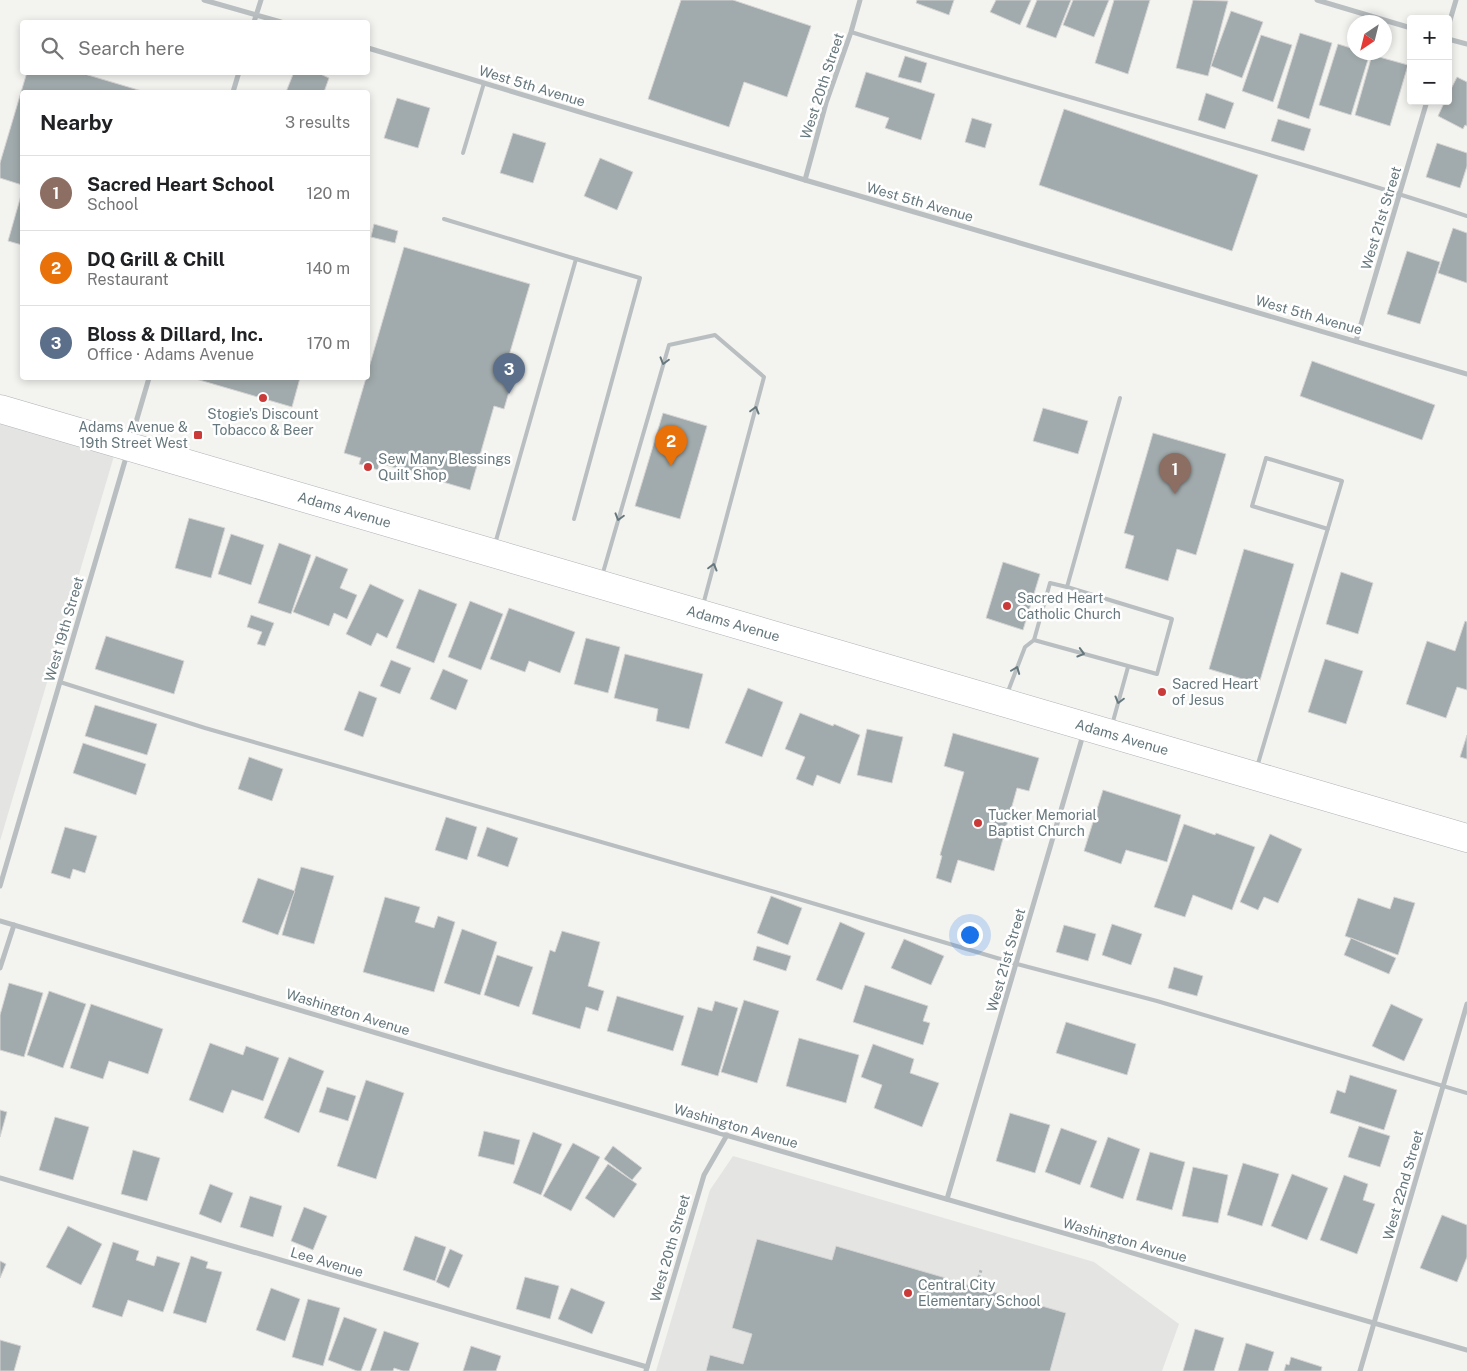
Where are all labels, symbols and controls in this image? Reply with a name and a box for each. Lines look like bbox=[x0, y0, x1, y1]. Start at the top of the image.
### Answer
north arrow bbox=[1347, 15, 1392, 60]
map controls bbox=[1407, 15, 1452, 105]
button: + bbox=[1407, 15, 1452, 60]
search box bbox=[20, 20, 370, 75]
street label: West 20th Street bbox=[797, 31, 847, 141]
icon: search bbox=[38, 34, 66, 62]
text: Search here bbox=[78, 37, 185, 59]
button: − bbox=[1407, 60, 1452, 105]
street label: West 5th Avenue bbox=[477, 62, 587, 110]
text: Nearby bbox=[40, 110, 113, 135]
text: 3 results bbox=[285, 113, 350, 132]
street label: West 21st Street bbox=[1358, 164, 1404, 272]
text: Sacred Heart School bbox=[87, 173, 274, 195]
street label: West 5th Avenue bbox=[865, 179, 975, 225]
text: 1 bbox=[53, 184, 59, 203]
text: 120 m bbox=[306, 184, 350, 203]
text: School bbox=[87, 195, 138, 214]
text: DQ Grill & Chill bbox=[87, 248, 225, 270]
text: 2 bbox=[51, 259, 61, 278]
text: 140 m bbox=[306, 259, 350, 278]
text: Restaurant bbox=[87, 270, 169, 289]
street label: West 5th Avenue bbox=[1254, 292, 1364, 338]
text: Bloss & Dillard, Inc. bbox=[87, 323, 263, 345]
text: 3 bbox=[51, 334, 61, 353]
text: 170 m bbox=[307, 334, 350, 353]
text: Office · Adams Avenue bbox=[87, 345, 254, 364]
pin: 3 bbox=[493, 353, 525, 394]
one-way arrow bbox=[660, 356, 670, 364]
marker: Stogie's Discount Tobacco & Beer bbox=[257, 392, 269, 404]
place label: Stogie's Discount Tobacco & Beer bbox=[207, 406, 319, 438]
one-way arrow bbox=[749, 407, 759, 415]
place label: Adams Avenue & 19th Street West bbox=[78, 419, 188, 451]
pin: 2 bbox=[655, 425, 687, 466]
marker: Adams Avenue & 19th Street West bbox=[192, 429, 204, 441]
place label: Sew Many Blessings Quilt Shop bbox=[378, 451, 511, 483]
pin: 1 bbox=[1159, 453, 1191, 494]
marker: Sew Many Blessings Quilt Shop bbox=[362, 461, 374, 473]
street label: Adams Avenue bbox=[296, 489, 393, 531]
one-way arrow bbox=[614, 512, 624, 520]
one-way arrow bbox=[707, 564, 717, 572]
street label: West 19th Street bbox=[41, 575, 87, 683]
place label: Sacred Heart Catholic Church bbox=[1017, 590, 1121, 622]
marker: Sacred Heart Catholic Church bbox=[1001, 600, 1013, 612]
street label: Adams Avenue bbox=[685, 602, 782, 645]
one-way arrow bbox=[1076, 648, 1084, 658]
one-way arrow bbox=[1010, 666, 1020, 675]
place label: Sacred Heart of Jesus bbox=[1172, 676, 1259, 708]
marker: Sacred Heart of Jesus bbox=[1156, 686, 1168, 698]
one-way arrow bbox=[1114, 696, 1125, 705]
street label: Adams Avenue bbox=[1073, 716, 1171, 758]
place label: Tucker Memorial Baptist Church bbox=[988, 807, 1097, 839]
marker: Tucker Memorial Baptist Church bbox=[972, 817, 984, 829]
street label: West 21st Street bbox=[984, 906, 1028, 1014]
your location bbox=[957, 922, 983, 948]
street label: Washington Avenue bbox=[284, 986, 412, 1038]
street label: Washington Avenue bbox=[672, 1101, 800, 1151]
street label: West 22nd Street bbox=[1380, 1128, 1426, 1242]
street label: West 20th Street bbox=[647, 1192, 693, 1304]
street label: Washington Avenue bbox=[1061, 1215, 1189, 1265]
street label: Lee Avenue bbox=[289, 1244, 365, 1280]
place label: Central City Elementary School bbox=[918, 1277, 1041, 1309]
marker: Central City Elementary School bbox=[902, 1287, 914, 1299]

